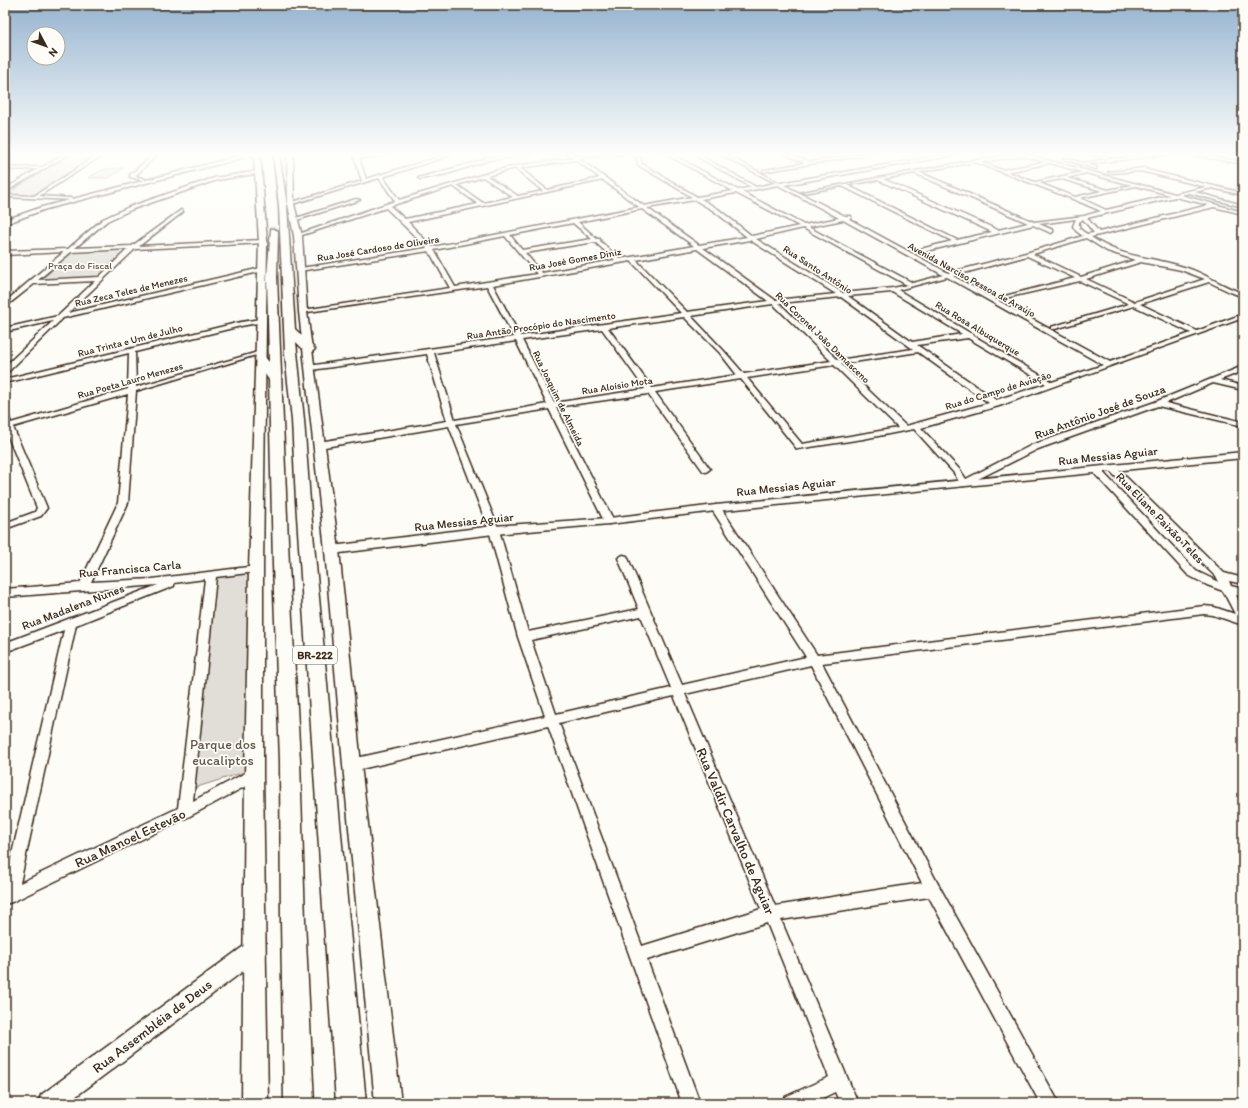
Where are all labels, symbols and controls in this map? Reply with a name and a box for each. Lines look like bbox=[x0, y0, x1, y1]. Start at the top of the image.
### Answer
north arrow bbox=[26, 26, 66, 66]
text: N bbox=[46, 45, 61, 59]
street label: Rua José Cardoso de Oliveira bbox=[316, 232, 440, 265]
street label: Avenida Narciso Pessoa de Araújo bbox=[906, 239, 1038, 320]
street label: Rua Santo Antônio bbox=[781, 242, 855, 297]
street label: Rua José Gomes Diniz bbox=[528, 245, 623, 274]
park label: Praça do Fiscal bbox=[48, 259, 112, 272]
street label: Rua Zeca Teles de Menezes bbox=[73, 271, 189, 310]
street label: Rua Coronel João Damasceno bbox=[773, 289, 873, 386]
street label: Rua Rosa Albuquerque bbox=[933, 298, 1023, 359]
street label: Rua Antão Procópio do Nascimento bbox=[466, 309, 616, 342]
street label: Rua Trinta e Um de Julho bbox=[76, 321, 184, 360]
street label: Rua Joaquim de Almeida bbox=[530, 348, 588, 449]
street label: Rua Poeta Lauro Menezes bbox=[76, 359, 185, 402]
street label: Rua do Campo de Aviação bbox=[944, 368, 1053, 413]
street label: Rua Aloísio Mota bbox=[581, 373, 654, 398]
street label: Rua Antônio José de Souza bbox=[1033, 382, 1168, 442]
street label: Rua Messias Aguiar bbox=[1058, 444, 1159, 468]
street label: Rua Eliane Paixão Teles bbox=[1113, 470, 1207, 566]
street label: Rua Messias Aguiar bbox=[736, 475, 837, 499]
street label: Rua Messias Aguiar bbox=[414, 510, 515, 534]
street label: Rua Francisca Carla bbox=[78, 557, 182, 580]
street label: Rua Madalena Nunes bbox=[20, 581, 126, 633]
road number: BR-222 bbox=[293, 646, 337, 664]
park label: Parque dos eucaliptos bbox=[190, 736, 256, 769]
street label: Rua Valdir Carvalho de Aguiar bbox=[693, 745, 779, 918]
street label: Rua Manoel Estevão bbox=[72, 805, 188, 872]
street label: Rua Assembléia de Deus bbox=[89, 976, 215, 1077]

